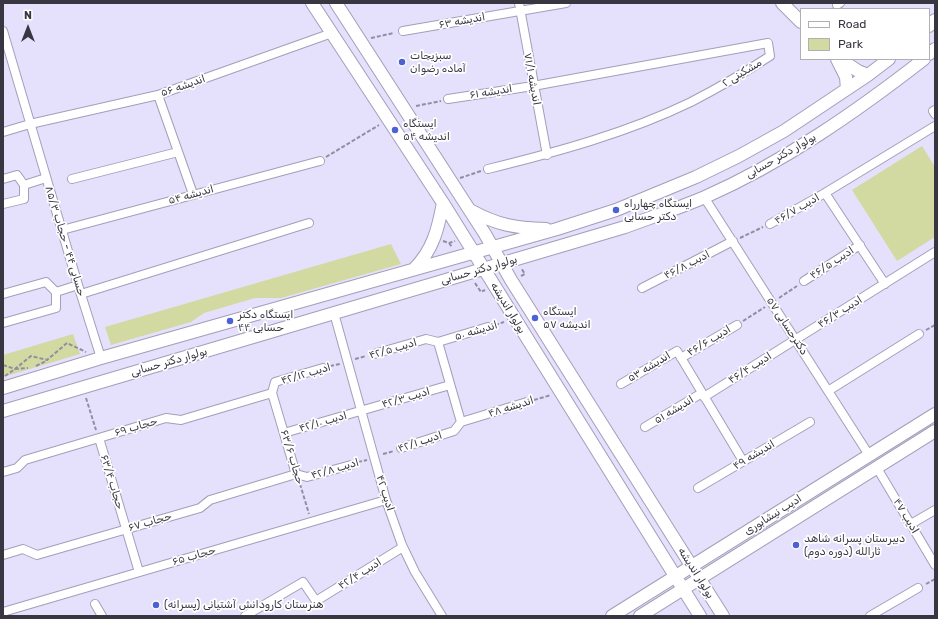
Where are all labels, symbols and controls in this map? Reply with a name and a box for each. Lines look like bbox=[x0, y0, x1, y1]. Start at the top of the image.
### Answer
north arrow bbox=[8, 8, 48, 48]
legend bbox=[800, 8, 930, 60]
text: N bbox=[24, 9, 32, 22]
street label: اندیشه ۶۳ bbox=[438, 10, 486, 32]
text: Road bbox=[838, 17, 866, 31]
text: Park bbox=[838, 37, 863, 51]
place label: سبزیجات آماده رضوان bbox=[410, 49, 466, 75]
street label: اندیشه ۷۱/۱ bbox=[521, 52, 543, 106]
street label: مشکینی ۲ bbox=[720, 56, 764, 90]
marker: سبزیجات آماده رضوان bbox=[397, 57, 407, 67]
street label: اندیشه ۵۶ bbox=[159, 72, 207, 100]
street label: اندیشه ۶۱ bbox=[469, 82, 513, 102]
place label: ایستگاه اندیشه ۵۴ bbox=[403, 117, 450, 143]
marker: ایستگاه اندیشه ۵۴ bbox=[390, 125, 400, 135]
street label: بولوار دکتر حسابی bbox=[743, 130, 819, 182]
street label: اندیشه ۵۴ bbox=[167, 183, 215, 207]
street label: حسابی ۴۴ - حجاب ۸۵/۳ bbox=[42, 184, 88, 298]
street label: ادیب ۴۶/۷ bbox=[772, 191, 822, 227]
place label: ایستگاه چهارراه دکتر حسابی bbox=[624, 197, 692, 223]
marker: ایستگاه چهارراه دکتر حسابی bbox=[611, 205, 621, 215]
street label: ادیب ۴۶/۵ bbox=[808, 244, 856, 282]
street label: ادیب ۴۶/۸ bbox=[662, 248, 712, 282]
street label: بولوار دکتر حسابی bbox=[439, 253, 519, 287]
street label: بولوار اندیشه bbox=[487, 280, 529, 336]
street label: ادیب ۴۶/۳ bbox=[815, 293, 865, 331]
street label: دکترحسابی ۵۷ bbox=[763, 295, 811, 357]
place label: ایستگاه اندیشه ۵۷ bbox=[543, 305, 591, 331]
place label: ایستگاه دکتر حسابی ۴۴ bbox=[238, 308, 293, 334]
marker: ایستگاه اندیشه ۵۷ bbox=[530, 313, 540, 323]
marker: ایستگاه دکتر حسابی ۴۴ bbox=[225, 316, 235, 326]
street label: اندیشه ۵۰ bbox=[453, 319, 499, 343]
street label: ادیب ۴۶/۶ bbox=[685, 323, 733, 359]
street label: ادیب ۴۲/۵ bbox=[368, 336, 418, 362]
street label: بولوار دکتر حسابی bbox=[129, 345, 209, 379]
street label: اندیشه ۵۳ bbox=[625, 349, 673, 385]
street label: ادیب ۴۶/۴ bbox=[726, 349, 774, 387]
street label: ادیب ۴۲/۱۲ bbox=[280, 361, 332, 387]
street label: ادیب ۴۲/۳ bbox=[380, 385, 432, 411]
street label: اندیشه ۵۱ bbox=[652, 393, 696, 427]
street label: اندیشه ۴۸ bbox=[487, 394, 535, 420]
street label: ادیب ۴۲/۱۰ bbox=[298, 409, 348, 435]
street label: حجاب ۶۹ bbox=[113, 415, 159, 439]
street label: حجاب ۶۳/۶ bbox=[277, 428, 307, 486]
street label: ادیب ۴۲/۱ bbox=[396, 429, 444, 455]
street label: اندیشه ۴۹ bbox=[731, 437, 777, 473]
street label: حجاب ۶۳/۴ bbox=[97, 453, 127, 511]
street label: ادیب ۴۲/۸ bbox=[309, 456, 361, 482]
street label: ادیب ۴۲ bbox=[373, 473, 397, 513]
street label: ادیب نیشابوری bbox=[742, 492, 804, 538]
street label: ادیب ۴۷ bbox=[890, 496, 922, 536]
street label: حجاب ۶۷ bbox=[127, 509, 173, 535]
place label: دبیرستان پسرانه شاهد ثارالله (دوره دوم) bbox=[804, 532, 905, 558]
marker: دبیرستان پسرانه شاهد ثارالله (دوره دوم) bbox=[791, 540, 801, 550]
street label: حجاب ۶۵ bbox=[171, 544, 217, 568]
street label: بولوار اندیشه bbox=[675, 545, 717, 601]
street label: ادیب ۴۲/۴ bbox=[336, 556, 384, 592]
place label: هنرستان کارودانش آشتیانی (پسرانه) bbox=[164, 598, 323, 612]
marker: هنرستان کارودانش آشتیانی (پسرانه) bbox=[151, 600, 161, 610]

